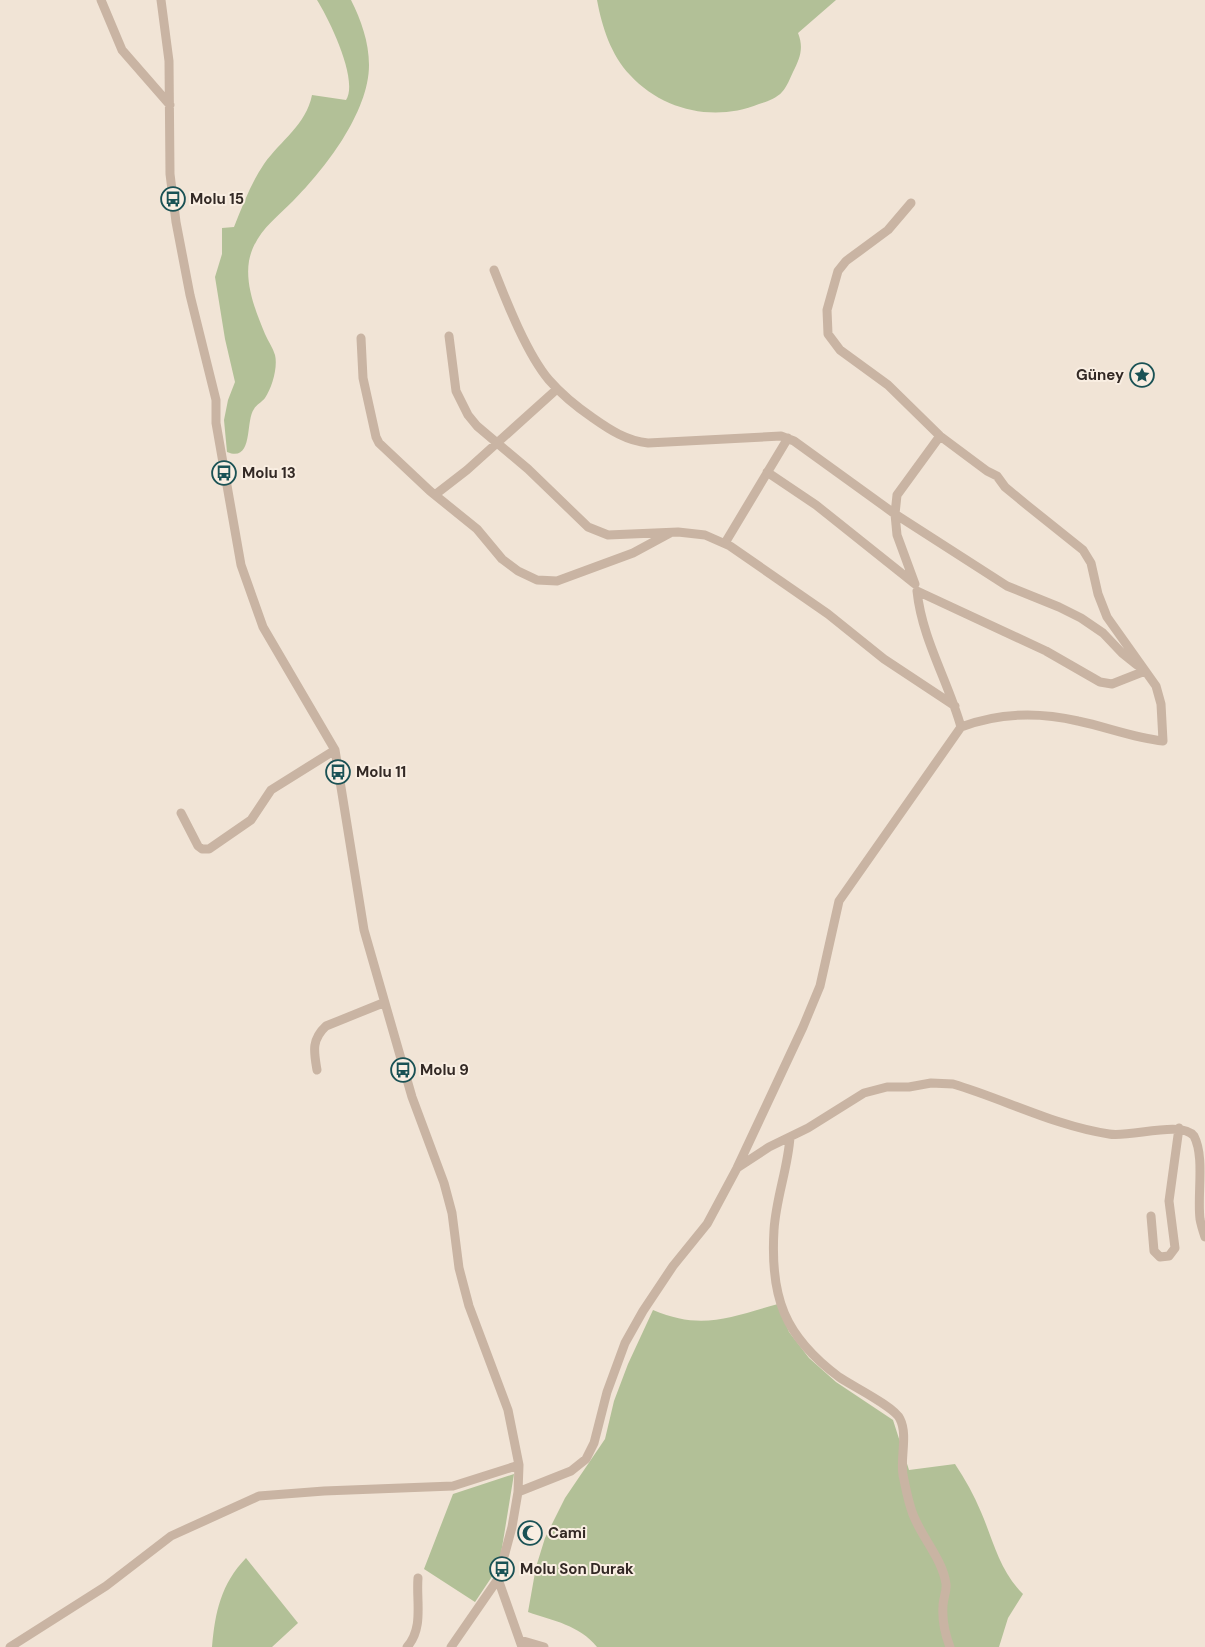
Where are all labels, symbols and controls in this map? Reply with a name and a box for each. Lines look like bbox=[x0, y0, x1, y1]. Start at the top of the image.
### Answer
bus stop icon: Molu 15 bbox=[160, 186, 186, 212]
place label: Molu 15 bbox=[190, 189, 244, 209]
place icon: Güney bbox=[1129, 362, 1155, 388]
place label: Güney bbox=[1076, 365, 1124, 385]
bus stop icon: Molu 13 bbox=[211, 460, 237, 486]
place label: Molu 13 bbox=[242, 463, 296, 483]
bus stop icon: Molu 11 bbox=[325, 759, 351, 785]
place label: Molu 11 bbox=[356, 762, 406, 782]
bus stop icon: Molu 9 bbox=[390, 1057, 416, 1083]
place label: Molu 9 bbox=[420, 1060, 469, 1080]
mosque icon: Cami bbox=[517, 1520, 543, 1546]
place label: Cami bbox=[548, 1523, 586, 1543]
bus stop icon: Molu Son Durak bbox=[489, 1556, 515, 1582]
place label: Molu Son Durak bbox=[520, 1559, 634, 1579]

